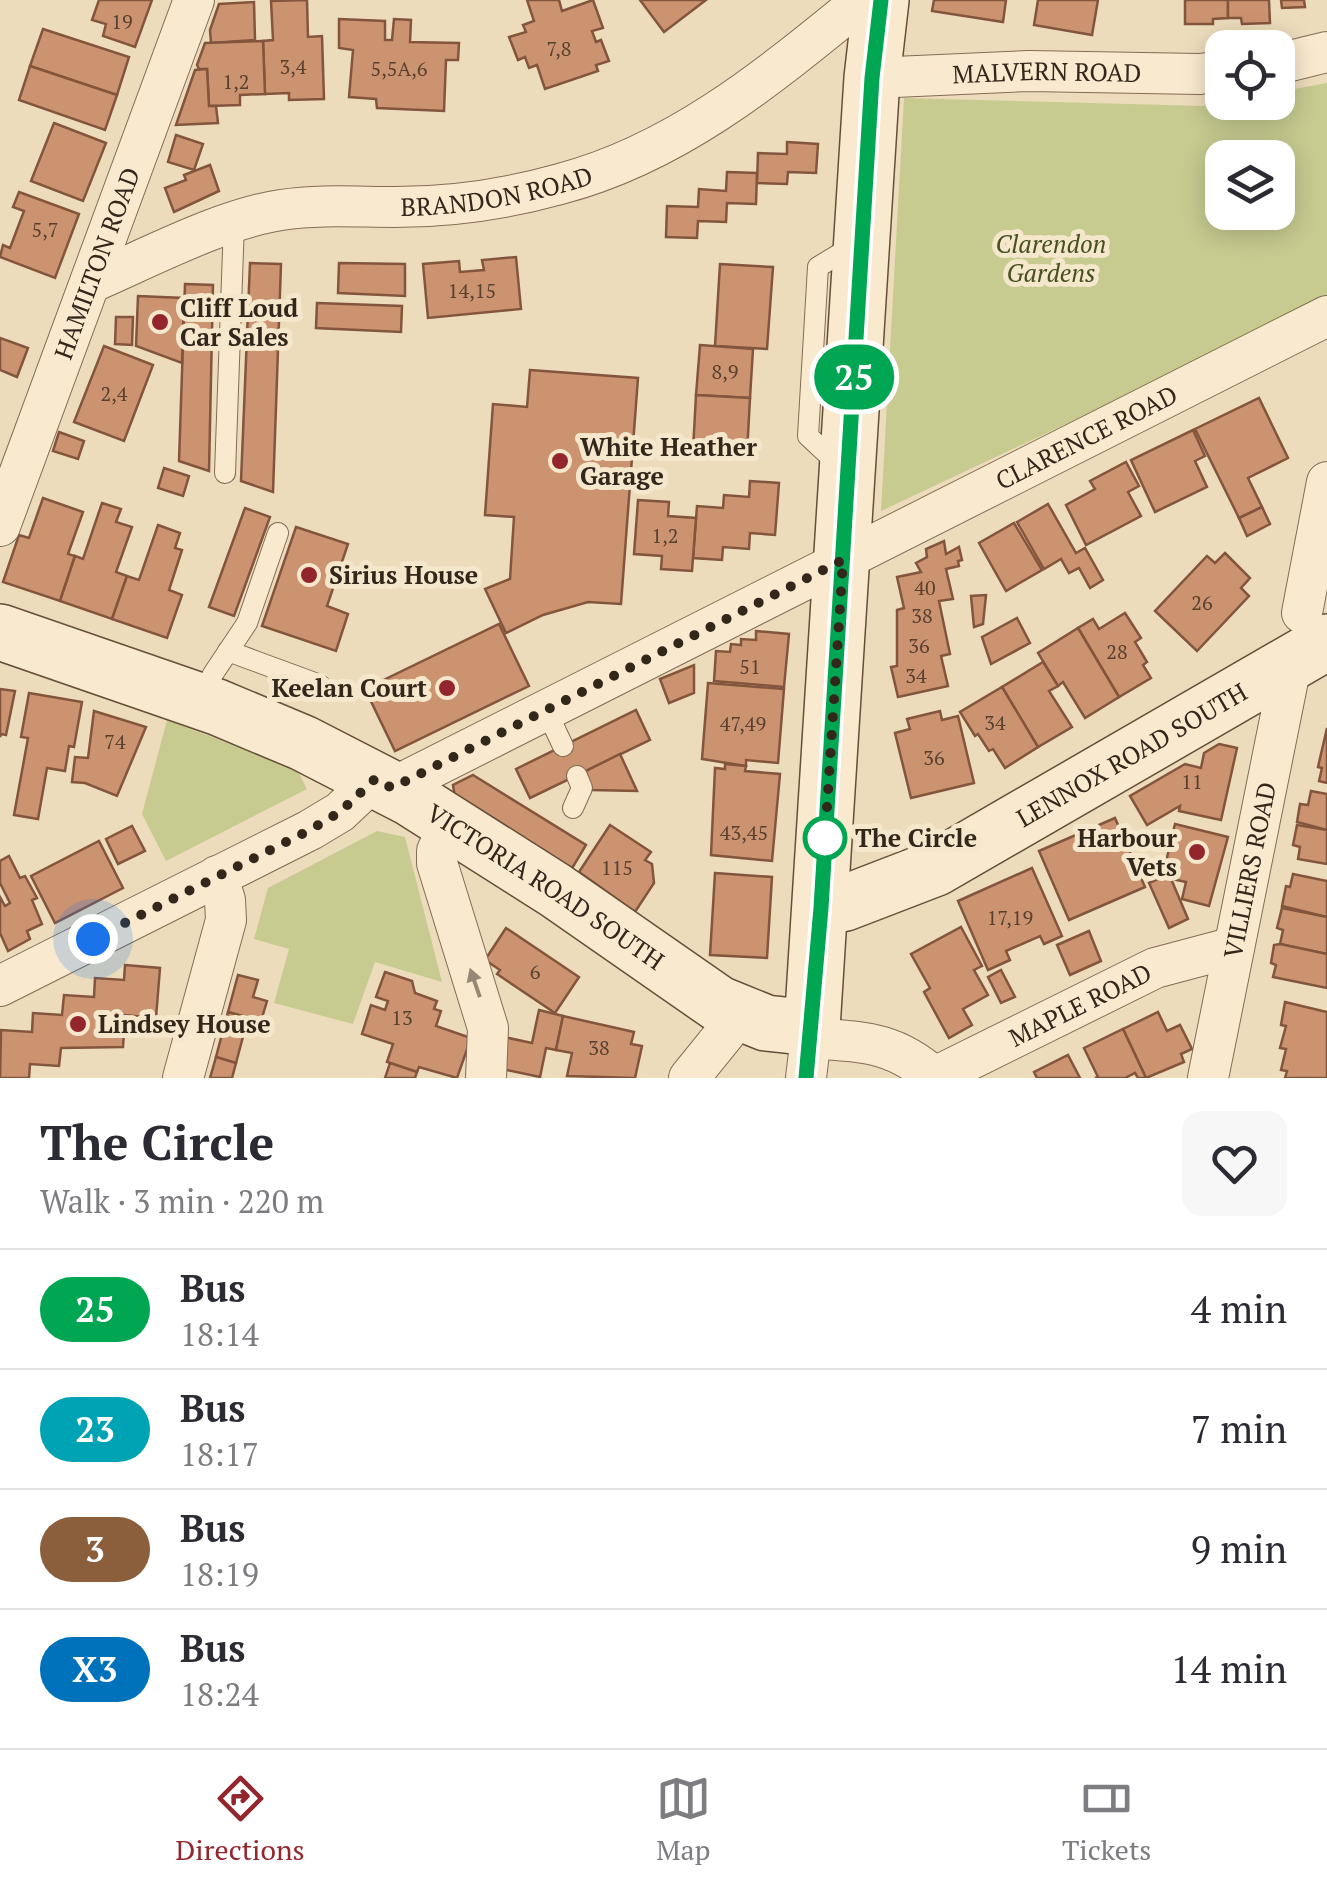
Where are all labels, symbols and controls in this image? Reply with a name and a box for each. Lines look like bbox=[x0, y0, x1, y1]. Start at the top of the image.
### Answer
house number: 19 bbox=[111, 8, 133, 35]
map controls bbox=[1205, 30, 1295, 230]
button: locate bbox=[1205, 30, 1295, 120]
house number: 7,8 bbox=[547, 35, 571, 62]
house number: 3,4 bbox=[280, 53, 307, 80]
street label: MALVERN ROAD bbox=[952, 54, 1142, 90]
house number: 5,5A,6 bbox=[371, 55, 428, 82]
house number: 1,2 bbox=[223, 68, 249, 95]
button: layers bbox=[1205, 140, 1295, 230]
street label: BRANDON ROAD bbox=[400, 158, 596, 223]
street label: HAMILTON ROAD bbox=[46, 163, 147, 364]
house number: 5,7 bbox=[32, 216, 58, 243]
park label: Clarendon Gardens bbox=[996, 227, 1106, 289]
house number: 14,15 bbox=[448, 277, 496, 304]
place label: Cliff Loud Car Sales bbox=[180, 291, 298, 353]
marker: Cliff Loud Car Sales bbox=[149, 311, 171, 333]
line badge: 25 bbox=[809, 344, 899, 410]
text: 25 bbox=[834, 354, 874, 400]
house number: 8,9 bbox=[712, 358, 738, 385]
street label: CLARENCE ROAD bbox=[990, 377, 1183, 497]
house number: 2,4 bbox=[101, 380, 128, 407]
place label: White Heather Garage bbox=[580, 430, 757, 492]
marker: White Heather Garage bbox=[549, 450, 571, 472]
house number: 1,2 bbox=[652, 522, 678, 549]
place label: Sirius House bbox=[329, 558, 478, 591]
marker: Sirius House bbox=[298, 564, 320, 586]
house number: 40 bbox=[914, 574, 936, 601]
house number: 26 bbox=[1191, 589, 1213, 616]
house number: 38 bbox=[911, 602, 933, 629]
house number: 36 bbox=[908, 632, 930, 659]
house number: 28 bbox=[1106, 638, 1128, 665]
house number: 51 bbox=[739, 653, 761, 680]
house number: 34 bbox=[905, 662, 927, 689]
place label: Keelan Court bbox=[271, 671, 427, 704]
street label: LENNOX ROAD SOUTH bbox=[1010, 675, 1253, 834]
marker: Keelan Court bbox=[436, 677, 458, 699]
house number: 34 bbox=[984, 709, 1006, 736]
house number: 47,49 bbox=[720, 710, 766, 737]
house number: 74 bbox=[104, 728, 126, 755]
house number: 36 bbox=[923, 744, 945, 771]
house number: 11 bbox=[1181, 768, 1203, 795]
street label: VILLIERS ROAD bbox=[1215, 779, 1283, 961]
street label: VICTORIA ROAD SOUTH bbox=[421, 796, 671, 977]
marker: The Circle bbox=[804, 817, 846, 859]
house number: 43,45 bbox=[720, 819, 768, 846]
place label: The Circle bbox=[855, 821, 977, 854]
place label: Harbour Vets bbox=[1077, 821, 1177, 883]
marker: Harbour Vets bbox=[1186, 841, 1208, 863]
house number: 115 bbox=[601, 854, 633, 881]
house number: 17,19 bbox=[987, 904, 1033, 931]
your location bbox=[68, 914, 118, 964]
street label: MAPLE ROAD bbox=[1003, 955, 1157, 1054]
house number: 6 bbox=[530, 958, 541, 985]
one-way arrow bbox=[466, 967, 481, 997]
house number: 13 bbox=[391, 1004, 413, 1031]
place label: Lindsey House bbox=[98, 1007, 271, 1040]
marker: Lindsey House bbox=[67, 1013, 89, 1035]
house number: 38 bbox=[588, 1034, 610, 1061]
text: The Circle bbox=[40, 1110, 274, 1174]
button: heart bbox=[1182, 1111, 1287, 1216]
text: Walk · 3 min · 220 m bbox=[40, 1180, 324, 1222]
text: Bus bbox=[180, 1263, 245, 1313]
text: 4 min bbox=[1191, 1284, 1287, 1334]
text: 25 bbox=[75, 1286, 115, 1332]
text: 18:14 bbox=[180, 1313, 259, 1355]
text: Bus bbox=[180, 1383, 245, 1433]
text: 7 min bbox=[1191, 1404, 1287, 1454]
text: 23 bbox=[75, 1406, 115, 1452]
text: 18:17 bbox=[180, 1433, 259, 1475]
text: Bus bbox=[180, 1503, 245, 1553]
text: 9 min bbox=[1191, 1524, 1287, 1574]
text: 3 bbox=[85, 1526, 105, 1572]
text: 18:19 bbox=[180, 1553, 259, 1595]
text: Bus bbox=[180, 1623, 245, 1673]
text: 14 min bbox=[1170, 1644, 1287, 1694]
text: X3 bbox=[72, 1646, 118, 1692]
text: 18:24 bbox=[180, 1673, 259, 1715]
tab: Directions bbox=[176, 1771, 305, 1868]
tab: Map bbox=[656, 1771, 711, 1868]
tab: Tickets bbox=[1062, 1771, 1151, 1868]

